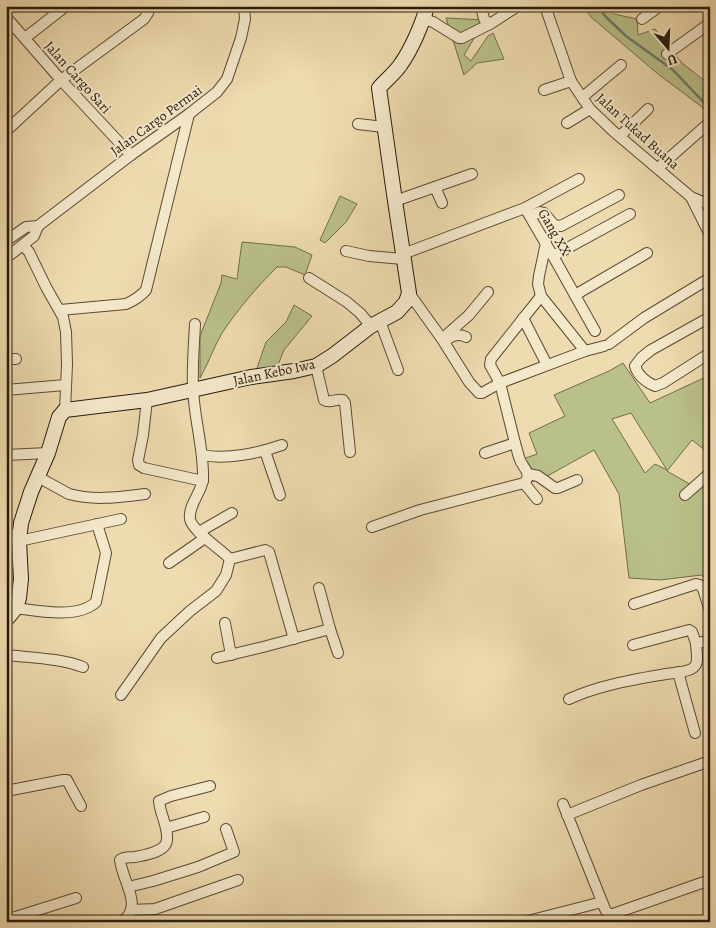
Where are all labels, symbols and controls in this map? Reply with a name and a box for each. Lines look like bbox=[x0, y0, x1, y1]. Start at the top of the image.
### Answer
north arrow bbox=[644, 22, 694, 72]
street label: Jalan Cargo Sari bbox=[40, 37, 115, 118]
text: U bbox=[665, 49, 680, 70]
street label: Jalan Cargo Permai bbox=[106, 81, 206, 160]
street label: Jalan Tukad Buana bbox=[592, 89, 684, 174]
street label: Gang XX bbox=[533, 205, 576, 260]
street label: Jalan Kebo Iwa bbox=[231, 354, 317, 390]

